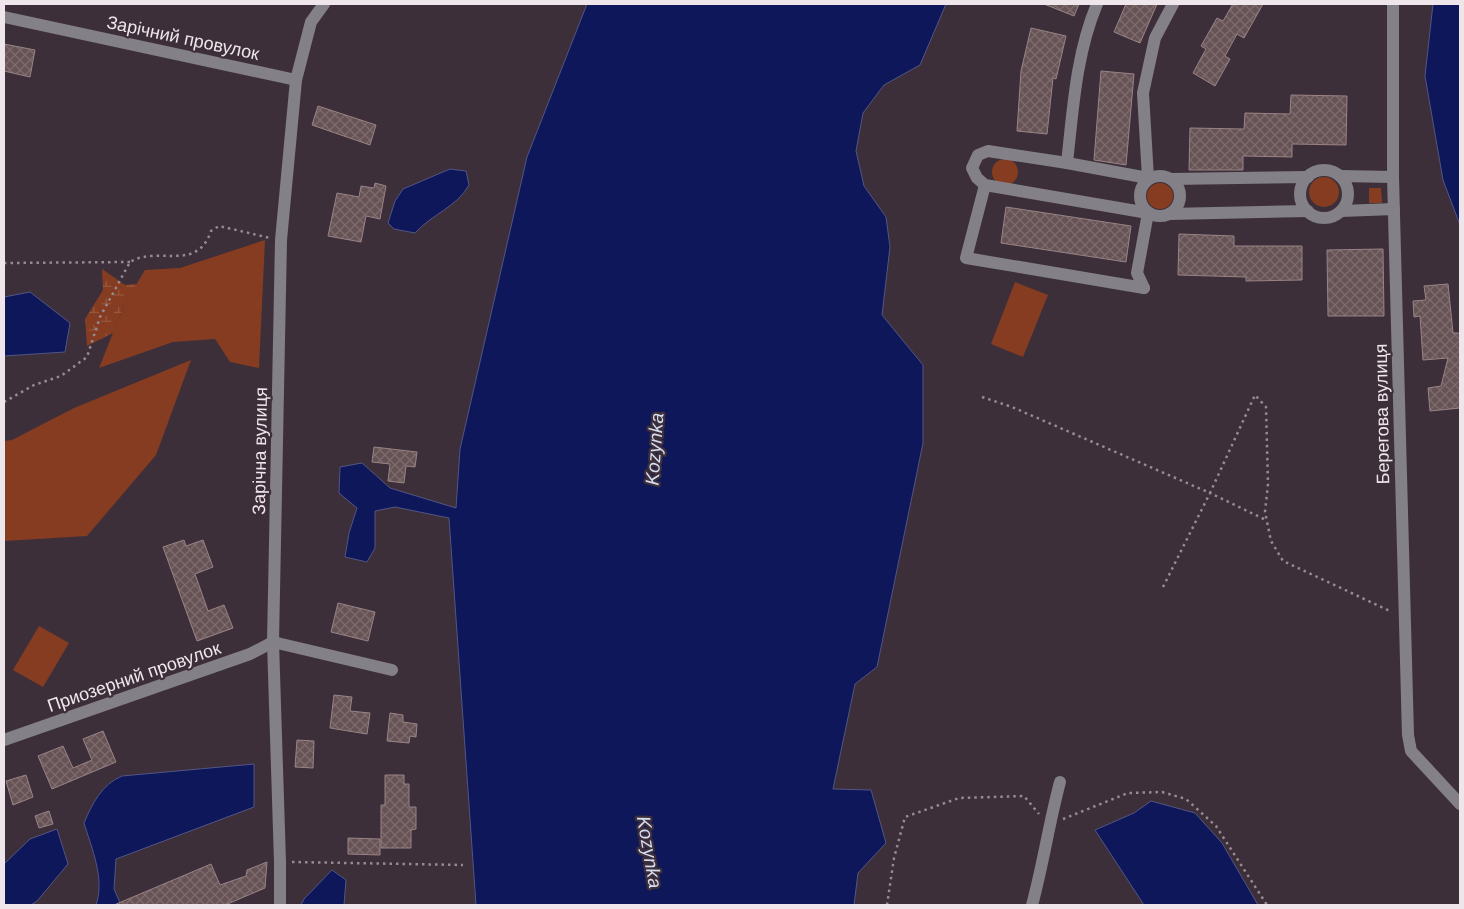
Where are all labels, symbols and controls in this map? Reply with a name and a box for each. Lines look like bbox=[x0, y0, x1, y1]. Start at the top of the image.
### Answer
street label: Зарічний провулок bbox=[105, 12, 261, 64]
street label: Берегова вулиця bbox=[1371, 343, 1393, 485]
street label: Зарічна вулиця bbox=[249, 387, 271, 515]
water label: Kozynka bbox=[641, 412, 668, 486]
street label: Приозерний провулок bbox=[45, 638, 223, 716]
water label: Kozynka bbox=[633, 814, 666, 890]

